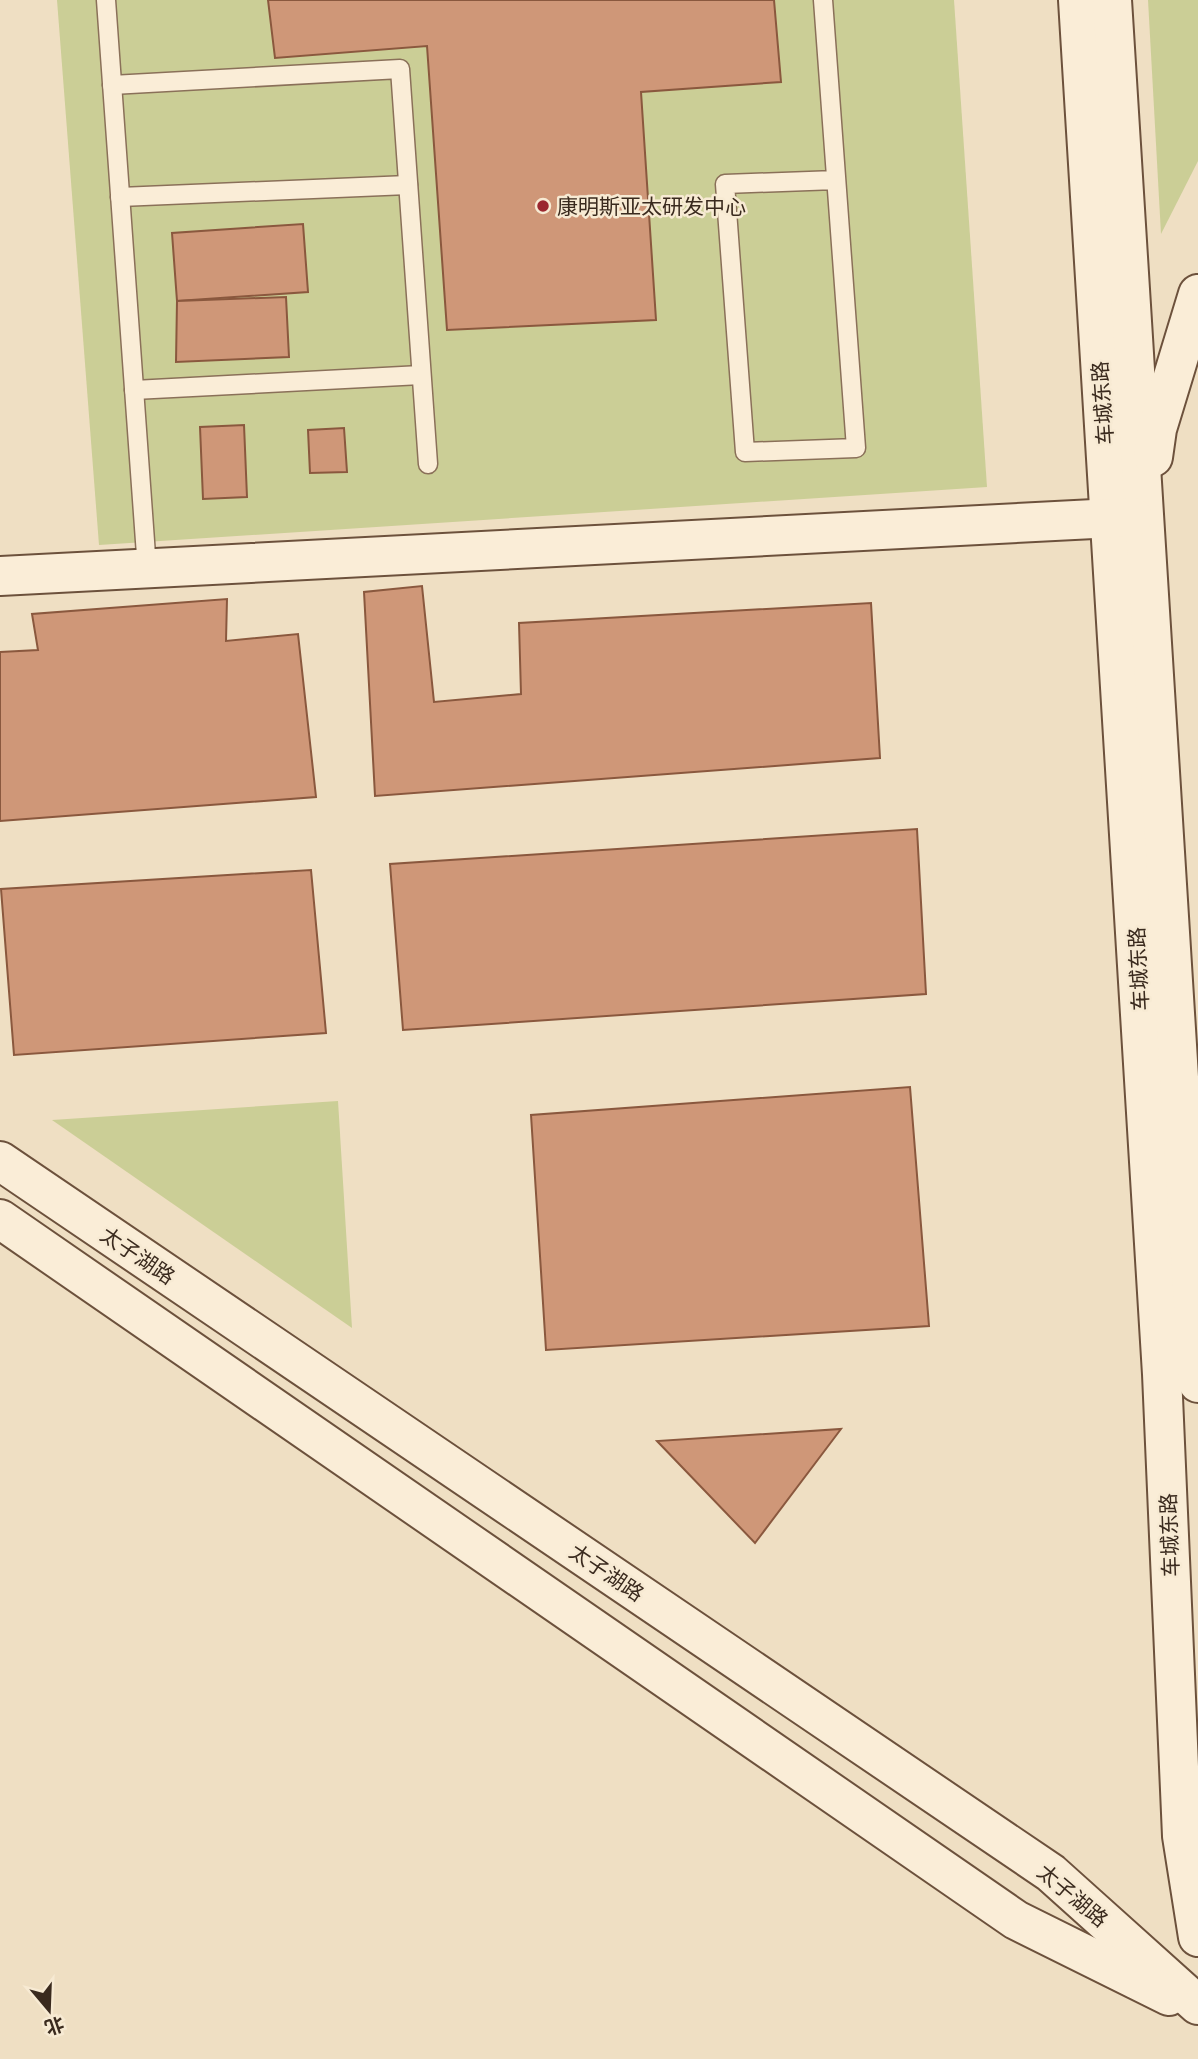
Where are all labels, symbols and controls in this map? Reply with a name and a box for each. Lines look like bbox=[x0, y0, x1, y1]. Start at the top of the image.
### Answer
place label: 康明斯亚太研发中心 bbox=[557, 192, 746, 220]
marker: 康明斯亚太研发中心 bbox=[535, 198, 551, 214]
street label: 车城东路 bbox=[1085, 360, 1119, 446]
street label: 车城东路 bbox=[1122, 926, 1154, 1012]
street label: 太子湖路 bbox=[95, 1220, 181, 1290]
street label: 车城东路 bbox=[1154, 1493, 1184, 1577]
street label: 太子湖路 bbox=[564, 1537, 650, 1607]
street label: 太子湖路 bbox=[1032, 1857, 1114, 1933]
north arrow bbox=[14, 1975, 84, 2045]
text: 北 bbox=[41, 2011, 68, 2041]

